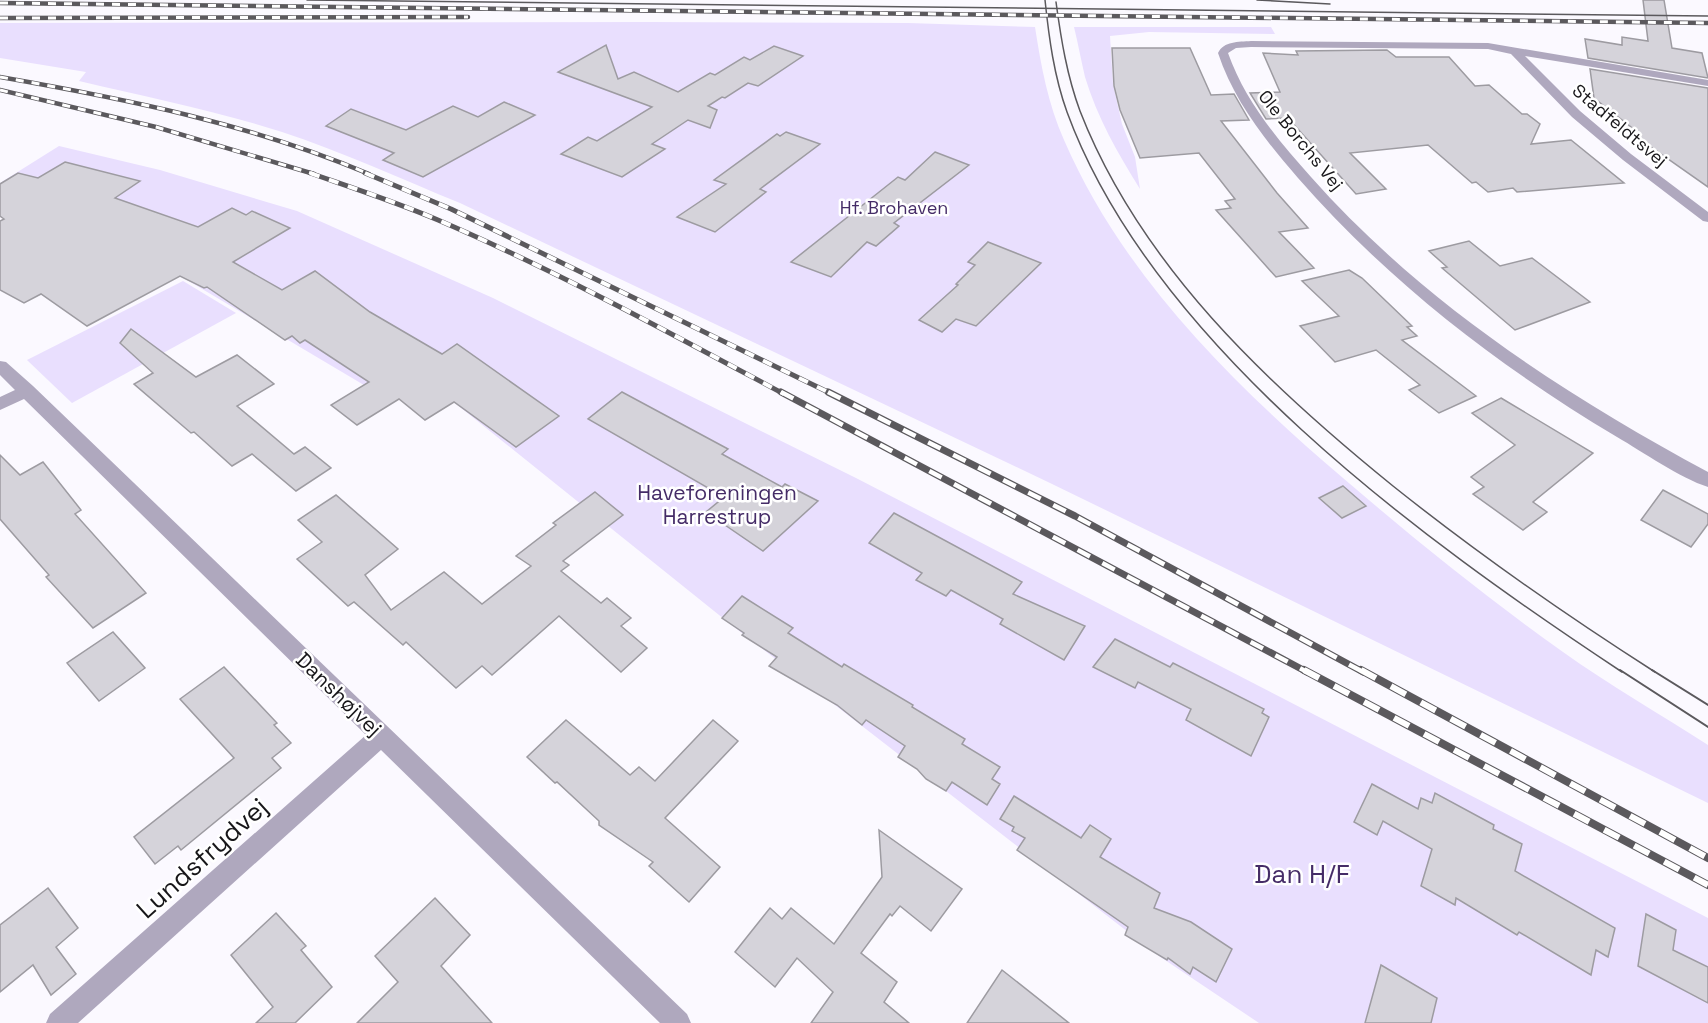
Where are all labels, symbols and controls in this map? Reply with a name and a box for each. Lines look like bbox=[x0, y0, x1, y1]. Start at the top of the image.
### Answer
street label: Stadfeldtsvej bbox=[1568, 79, 1672, 171]
street label: Ole Borchs Vej bbox=[1254, 85, 1348, 195]
park label: Hf. Brohaven bbox=[840, 196, 948, 219]
park label: Haveforeningen Harrestrup bbox=[637, 479, 797, 530]
street label: Danshøjvej bbox=[290, 646, 388, 742]
street label: Lundsfrydvej bbox=[129, 790, 275, 926]
park label: Dan H/F bbox=[1254, 857, 1350, 891]

